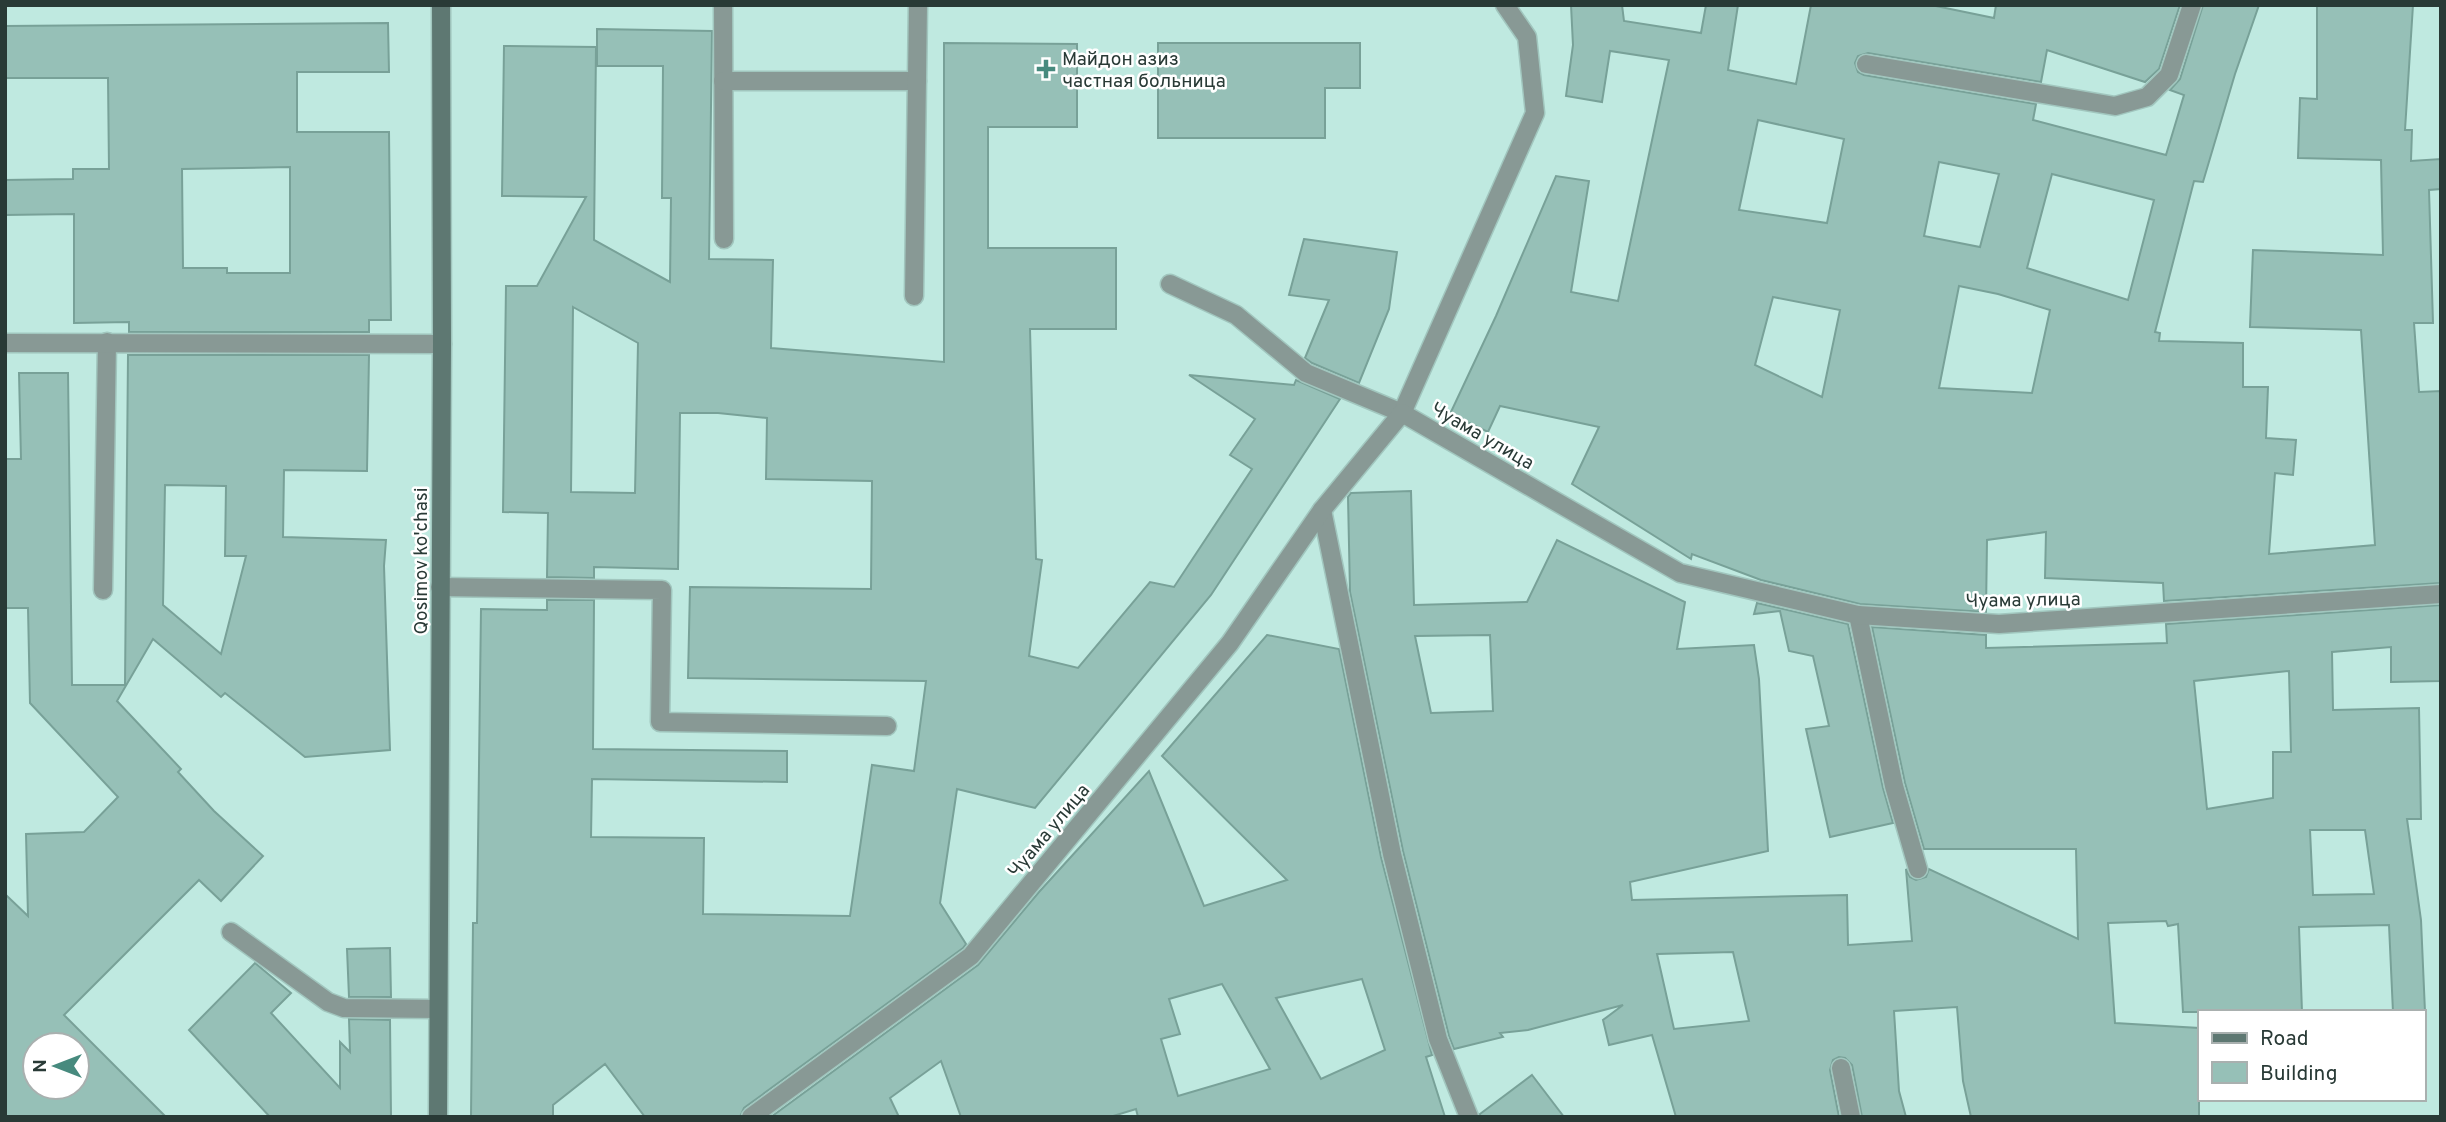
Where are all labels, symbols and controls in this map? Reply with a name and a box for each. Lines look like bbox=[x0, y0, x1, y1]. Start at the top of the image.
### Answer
place label: Майдон азиз частная больница bbox=[1062, 48, 1226, 94]
marker: Майдон азиз частная больница bbox=[1036, 59, 1056, 79]
street label: Чуама улица bbox=[1426, 398, 1538, 476]
street label: Qosimov ko'chasi bbox=[410, 487, 434, 635]
street label: Чуама улица bbox=[1965, 588, 2081, 614]
street label: Чуама улица bbox=[1003, 779, 1096, 883]
legend bbox=[2198, 1010, 2425, 1101]
text: Road bbox=[2260, 1026, 2309, 1053]
north arrow bbox=[21, 1031, 91, 1101]
text: N bbox=[29, 1059, 53, 1073]
text: Building bbox=[2260, 1061, 2338, 1088]

